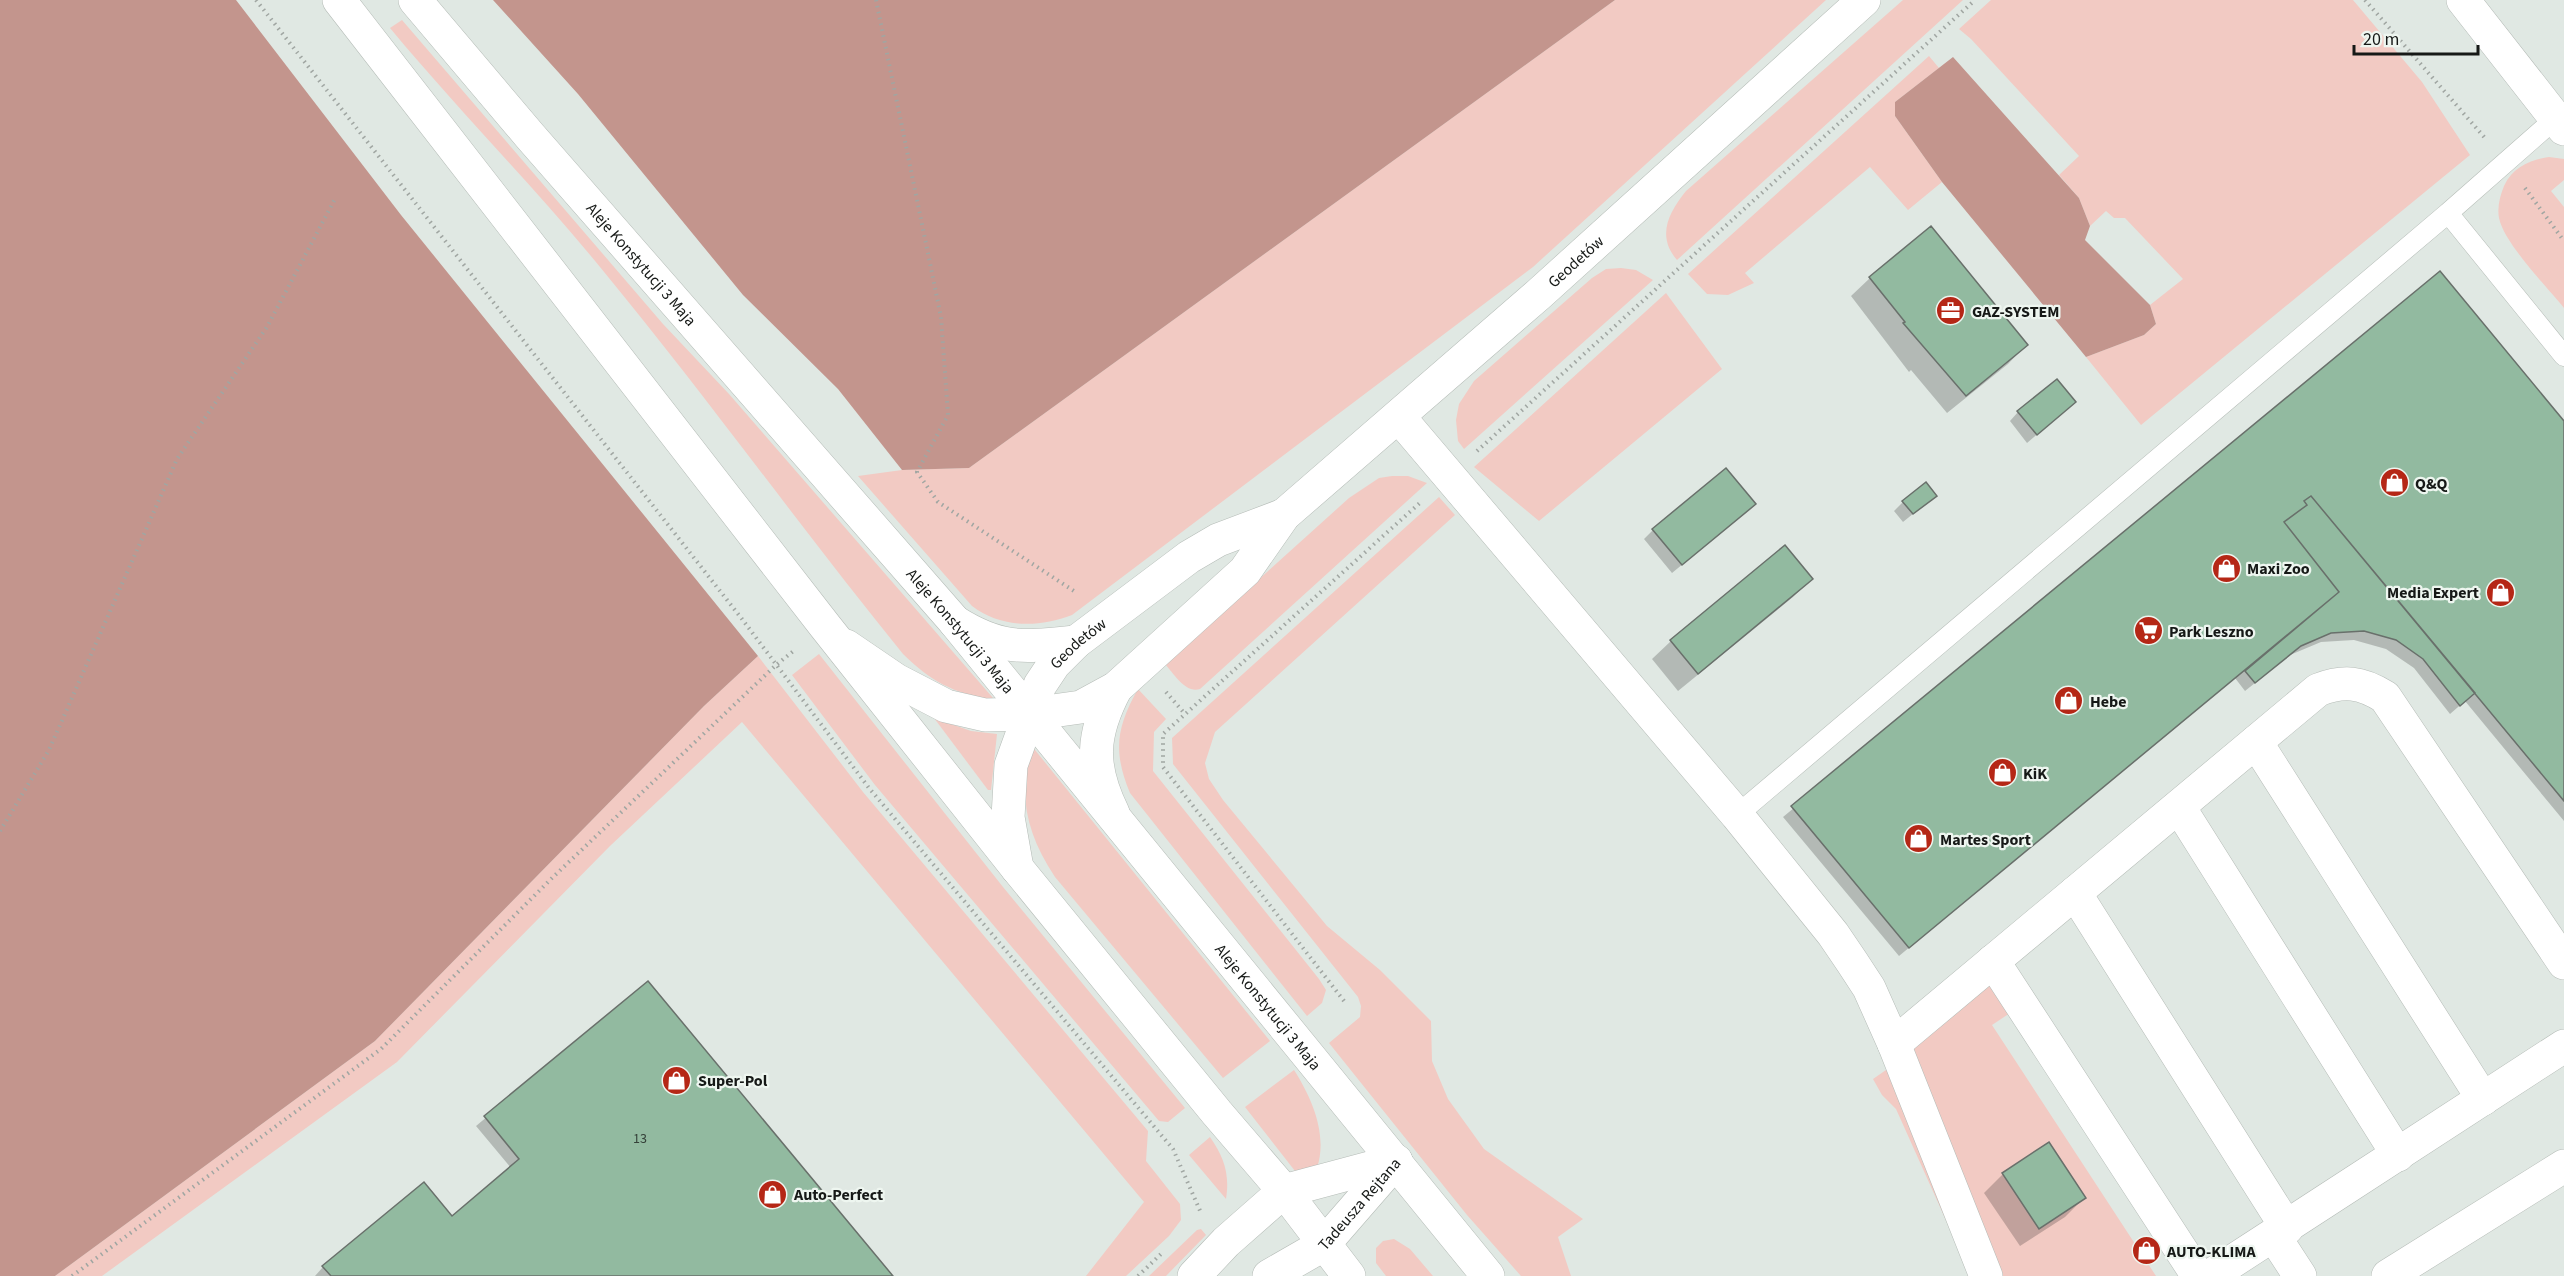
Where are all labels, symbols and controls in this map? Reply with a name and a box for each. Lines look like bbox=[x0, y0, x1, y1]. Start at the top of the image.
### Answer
scale bar bbox=[2354, 18, 2478, 56]
text: 20 m bbox=[2363, 27, 2399, 52]
street label: Aleje Konstytucji 3 Maja bbox=[581, 198, 701, 331]
street label: Geodetów bbox=[1543, 230, 1609, 293]
office icon: GAZ-SYSTEM bbox=[1935, 295, 1967, 327]
place label: GAZ-SYSTEM bbox=[1972, 301, 2060, 323]
shop icon: Q&Q bbox=[2378, 467, 2410, 499]
place label: Q&Q bbox=[2415, 473, 2448, 495]
shop icon: Maxi Zoo bbox=[2210, 552, 2242, 584]
place label: Maxi Zoo bbox=[2247, 558, 2310, 580]
street label: Aleje Konstytucji 3 Maja bbox=[901, 564, 1019, 698]
shop icon: Media Expert bbox=[2484, 576, 2516, 608]
place label: Media Expert bbox=[2387, 582, 2479, 604]
street label: Geodetów bbox=[1045, 613, 1112, 674]
supermarket icon: Park Leszno bbox=[2132, 615, 2164, 647]
place label: Park Leszno bbox=[2169, 621, 2254, 643]
shop icon: Hebe bbox=[2053, 685, 2085, 717]
place label: Hebe bbox=[2090, 691, 2127, 713]
shop icon: KiK bbox=[1986, 757, 2018, 789]
place label: KiK bbox=[2023, 763, 2047, 785]
shop icon: Martes Sport bbox=[1903, 823, 1935, 855]
place label: Martes Sport bbox=[1940, 829, 2031, 851]
street label: Aleje Konstytucji 3 Maja bbox=[1210, 939, 1326, 1075]
shop icon: Super-Pol bbox=[661, 1064, 693, 1096]
place label: Super-Pol bbox=[698, 1070, 768, 1092]
house number: 13 bbox=[633, 1129, 647, 1149]
street label: Tadeusza Rejtana bbox=[1313, 1153, 1406, 1255]
shop icon: Auto-Perfect bbox=[757, 1178, 789, 1210]
place label: Auto-Perfect bbox=[793, 1184, 883, 1206]
shop icon: AUTO-KLIMA bbox=[2130, 1235, 2162, 1267]
place label: AUTO-KLIMA bbox=[2166, 1241, 2256, 1263]

